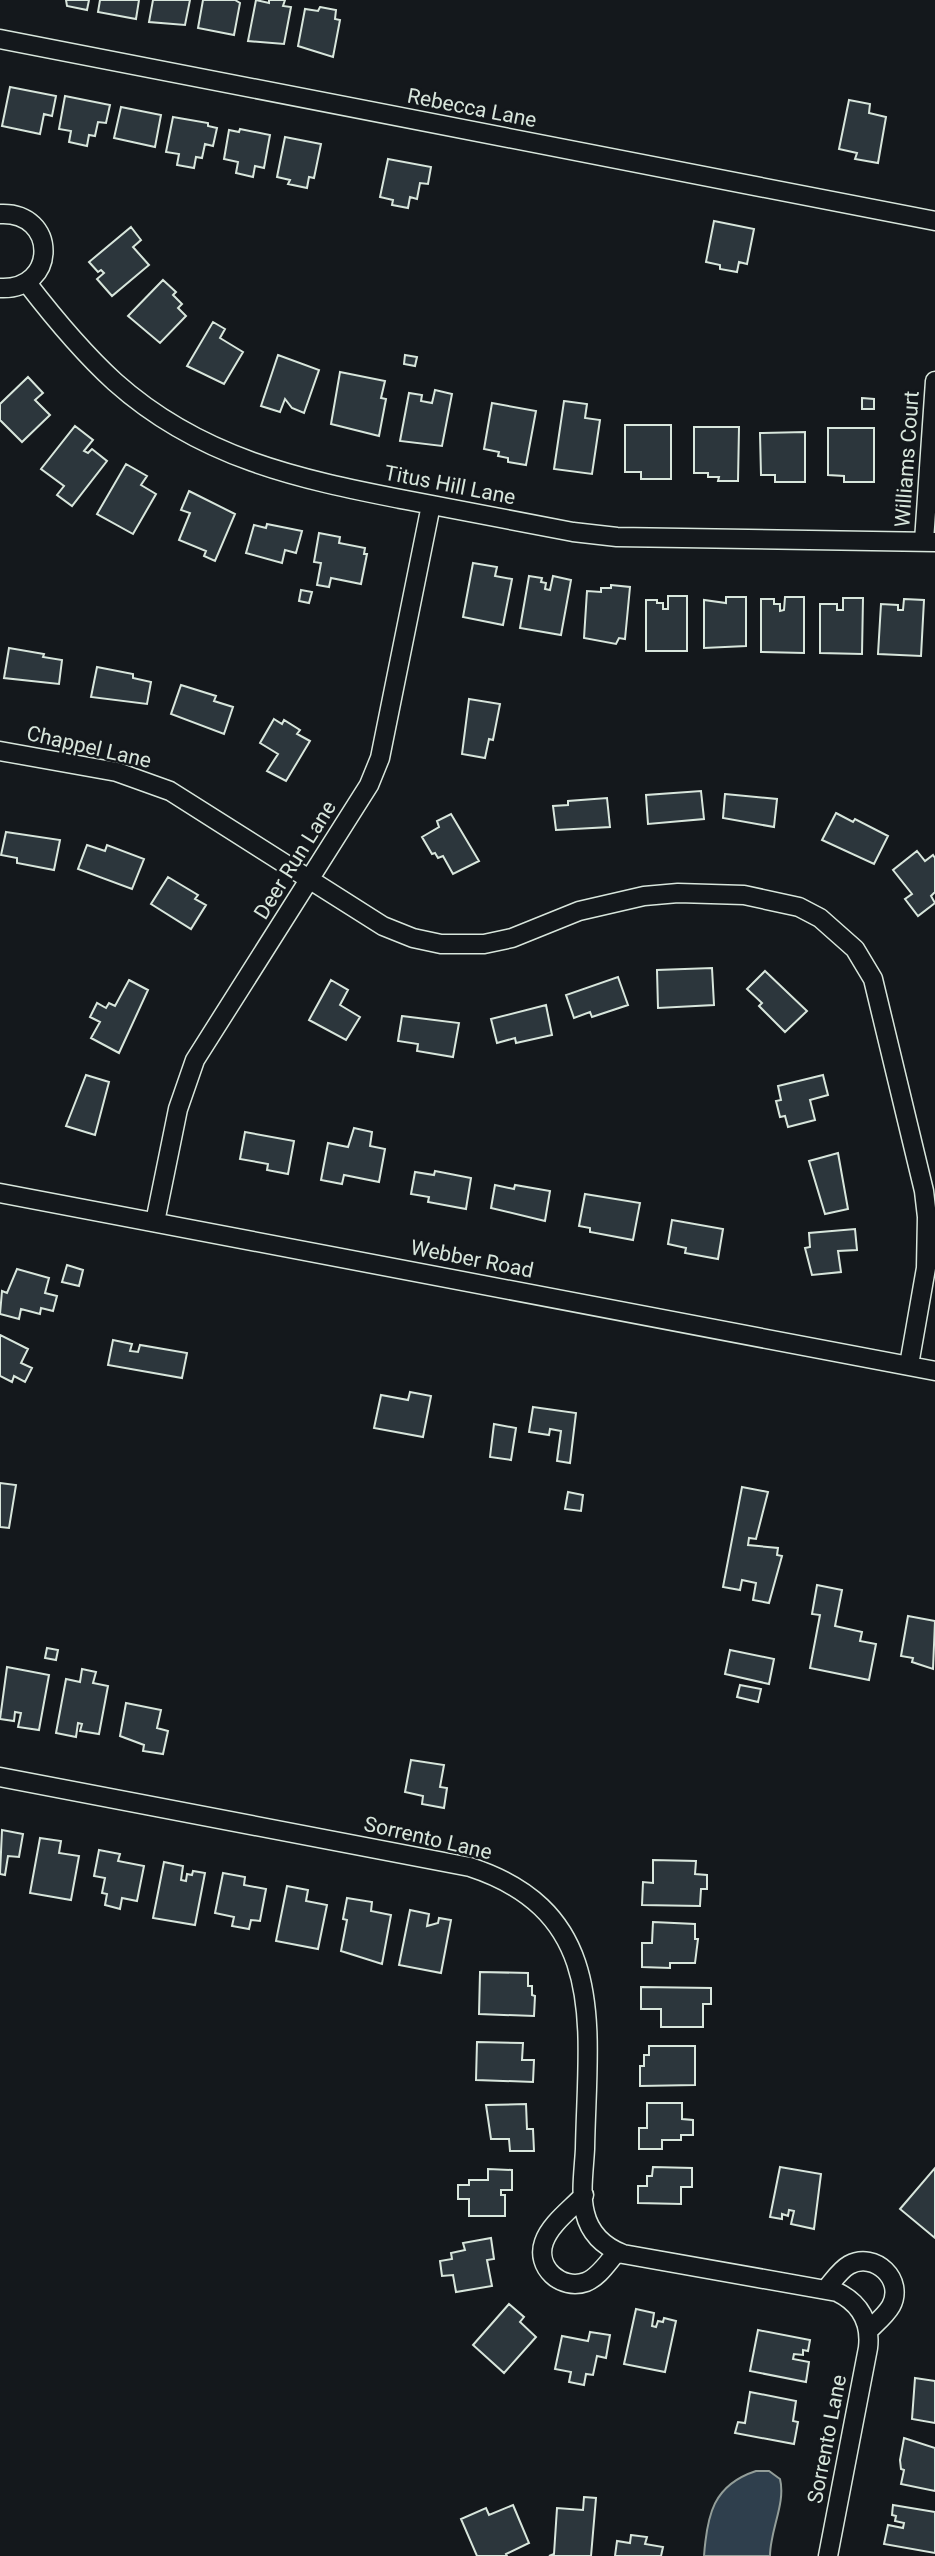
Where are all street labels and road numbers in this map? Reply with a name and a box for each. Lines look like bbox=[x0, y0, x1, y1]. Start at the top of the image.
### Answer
street label: Rebecca Lane bbox=[405, 84, 539, 132]
street label: Williams Court bbox=[890, 390, 924, 528]
street label: Titus Hill Lane bbox=[382, 461, 518, 509]
street label: Chappel Lane bbox=[24, 721, 154, 773]
street label: Deer Run Lane bbox=[249, 796, 341, 924]
street label: Webber Road bbox=[409, 1235, 535, 1283]
street label: Sorrento Lane bbox=[362, 1812, 494, 1864]
street label: Sorrento Lane bbox=[803, 2373, 851, 2505]

